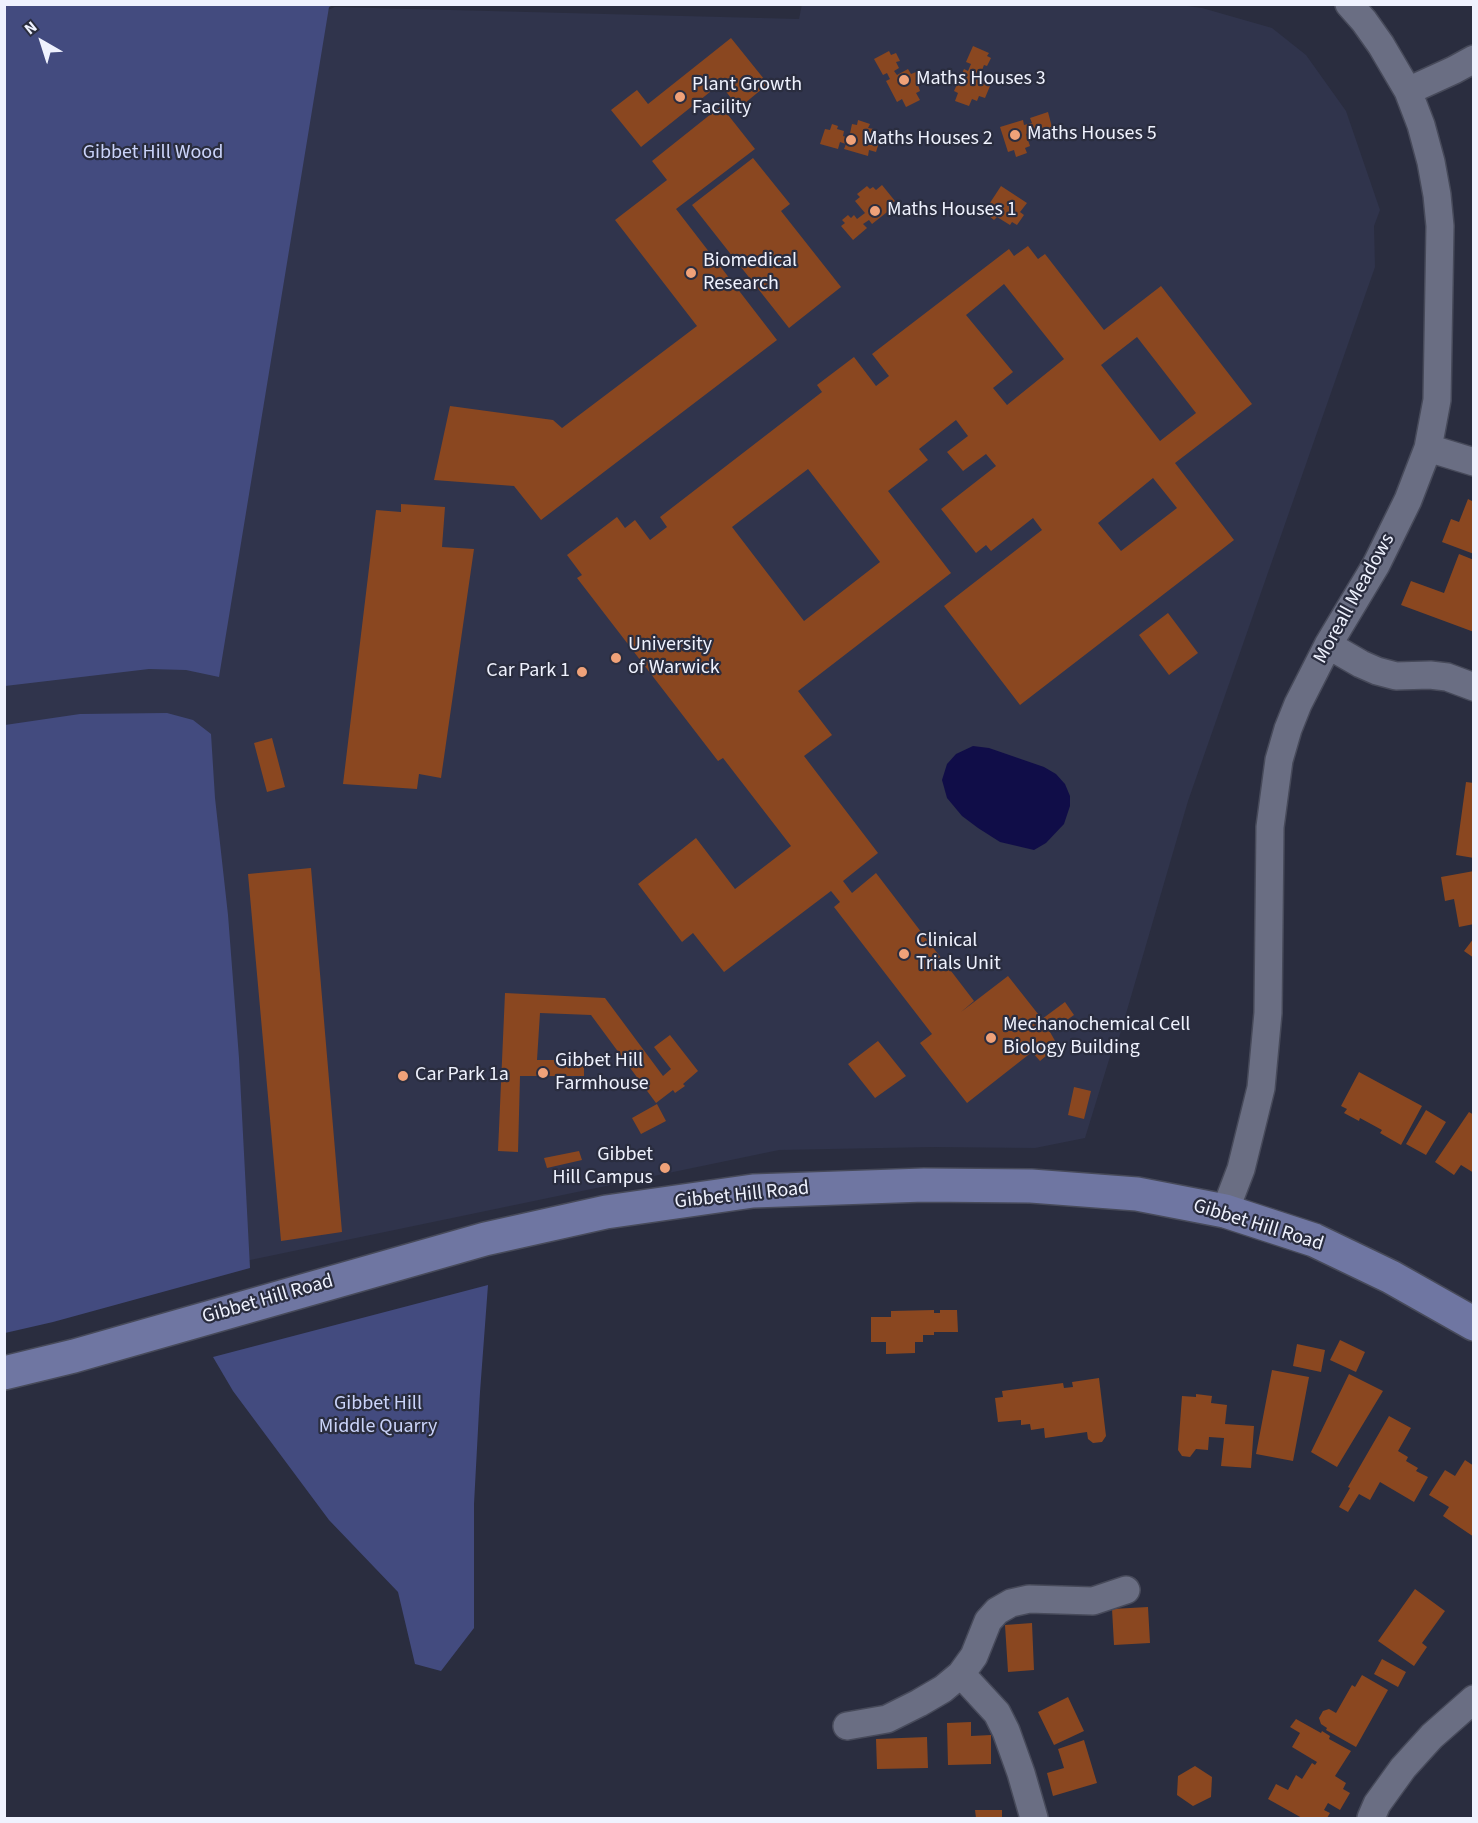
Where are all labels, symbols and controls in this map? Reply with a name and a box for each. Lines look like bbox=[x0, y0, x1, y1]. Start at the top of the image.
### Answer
north arrow bbox=[12, 12, 72, 72]
text: N bbox=[20, 16, 42, 40]
place label: Maths Houses 3 bbox=[916, 68, 1046, 92]
marker: Maths Houses 3 bbox=[897, 73, 911, 87]
place label: Plant Growth Facility bbox=[692, 74, 802, 121]
marker: Plant Growth Facility bbox=[673, 90, 687, 104]
place label: Maths Houses 5 bbox=[1027, 123, 1157, 147]
place label: Maths Houses 2 bbox=[863, 128, 993, 152]
marker: Maths Houses 5 bbox=[1008, 128, 1022, 142]
marker: Maths Houses 2 bbox=[844, 133, 858, 147]
park label: Gibbet Hill Wood bbox=[83, 142, 223, 166]
place label: Maths Houses 1 bbox=[887, 199, 1017, 223]
marker: Maths Houses 1 bbox=[868, 204, 882, 218]
place label: Biomedical Research bbox=[703, 250, 797, 297]
marker: Biomedical Research bbox=[684, 266, 698, 280]
street label: Moreall Meadows bbox=[1309, 530, 1401, 668]
place label: University of Warwick bbox=[628, 634, 720, 681]
marker: University of Warwick bbox=[609, 651, 623, 665]
place label: Car Park 1 bbox=[486, 660, 570, 684]
marker: Car Park 1 bbox=[575, 665, 589, 679]
place label: Clinical Trials Unit bbox=[916, 930, 1001, 977]
marker: Clinical Trials Unit bbox=[897, 947, 911, 961]
place label: Mechanochemical Cell Biology Building bbox=[1003, 1014, 1190, 1061]
marker: Mechanochemical Cell Biology Building bbox=[984, 1031, 998, 1045]
place label: Gibbet Hill Farmhouse bbox=[555, 1050, 649, 1097]
place label: Car Park 1a bbox=[415, 1064, 509, 1088]
marker: Gibbet Hill Farmhouse bbox=[536, 1066, 550, 1080]
marker: Car Park 1a bbox=[396, 1069, 410, 1083]
place label: Gibbet Hill Campus bbox=[552, 1144, 653, 1191]
marker: Gibbet Hill Campus bbox=[658, 1161, 672, 1175]
street label: Gibbet Hill Road bbox=[674, 1177, 810, 1215]
street label: Gibbet Hill Road bbox=[1190, 1195, 1326, 1257]
street label: Gibbet Hill Road bbox=[200, 1270, 336, 1330]
park label: Gibbet Hill Middle Quarry bbox=[319, 1393, 437, 1440]

